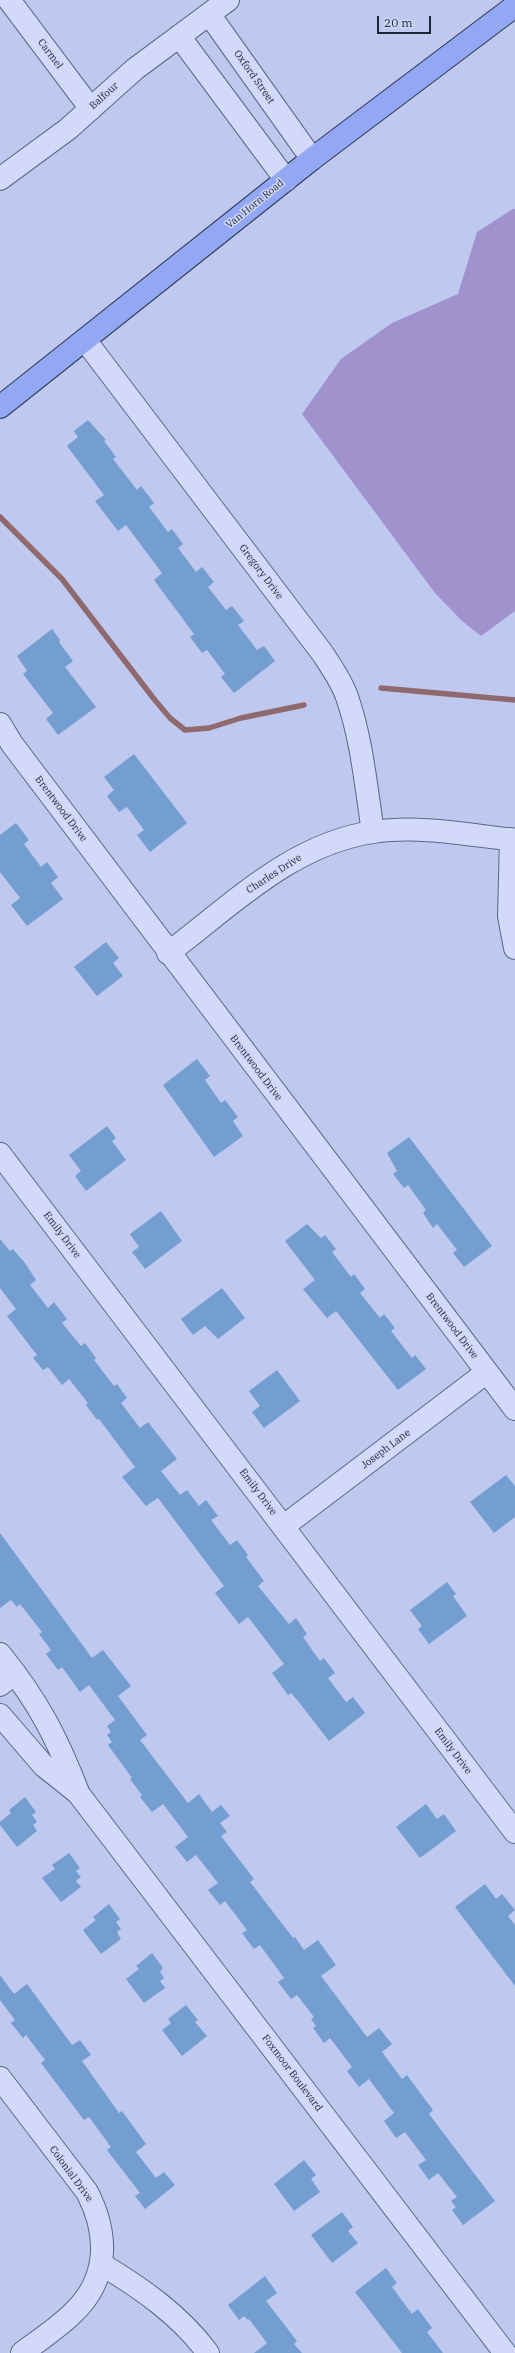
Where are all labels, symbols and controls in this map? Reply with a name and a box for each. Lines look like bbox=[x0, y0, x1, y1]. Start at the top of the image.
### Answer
scale bar bbox=[379, 8, 433, 34]
text: 20 m bbox=[384, 15, 413, 30]
street label: Carmel bbox=[35, 37, 65, 71]
street label: Oxford Street bbox=[231, 48, 277, 106]
street label: Balfour bbox=[87, 80, 121, 112]
street label: Van Horn Road bbox=[224, 177, 286, 231]
street label: Gregory Drive bbox=[236, 542, 286, 602]
street label: Brentwood Drive bbox=[32, 774, 90, 844]
street label: Charles Drive bbox=[244, 852, 304, 896]
street label: Brentwood Drive bbox=[227, 1033, 285, 1103]
street label: Emily Drive bbox=[41, 1209, 83, 1261]
street label: Brentwood Drive bbox=[423, 1291, 481, 1361]
street label: Joseph Lane bbox=[359, 1427, 413, 1471]
street label: Emily Drive bbox=[237, 1466, 279, 1518]
street label: Emily Drive bbox=[432, 1725, 474, 1777]
street label: Foxmoor Boulevard bbox=[259, 2032, 325, 2114]
street label: Colonial Drive bbox=[47, 2144, 95, 2204]

